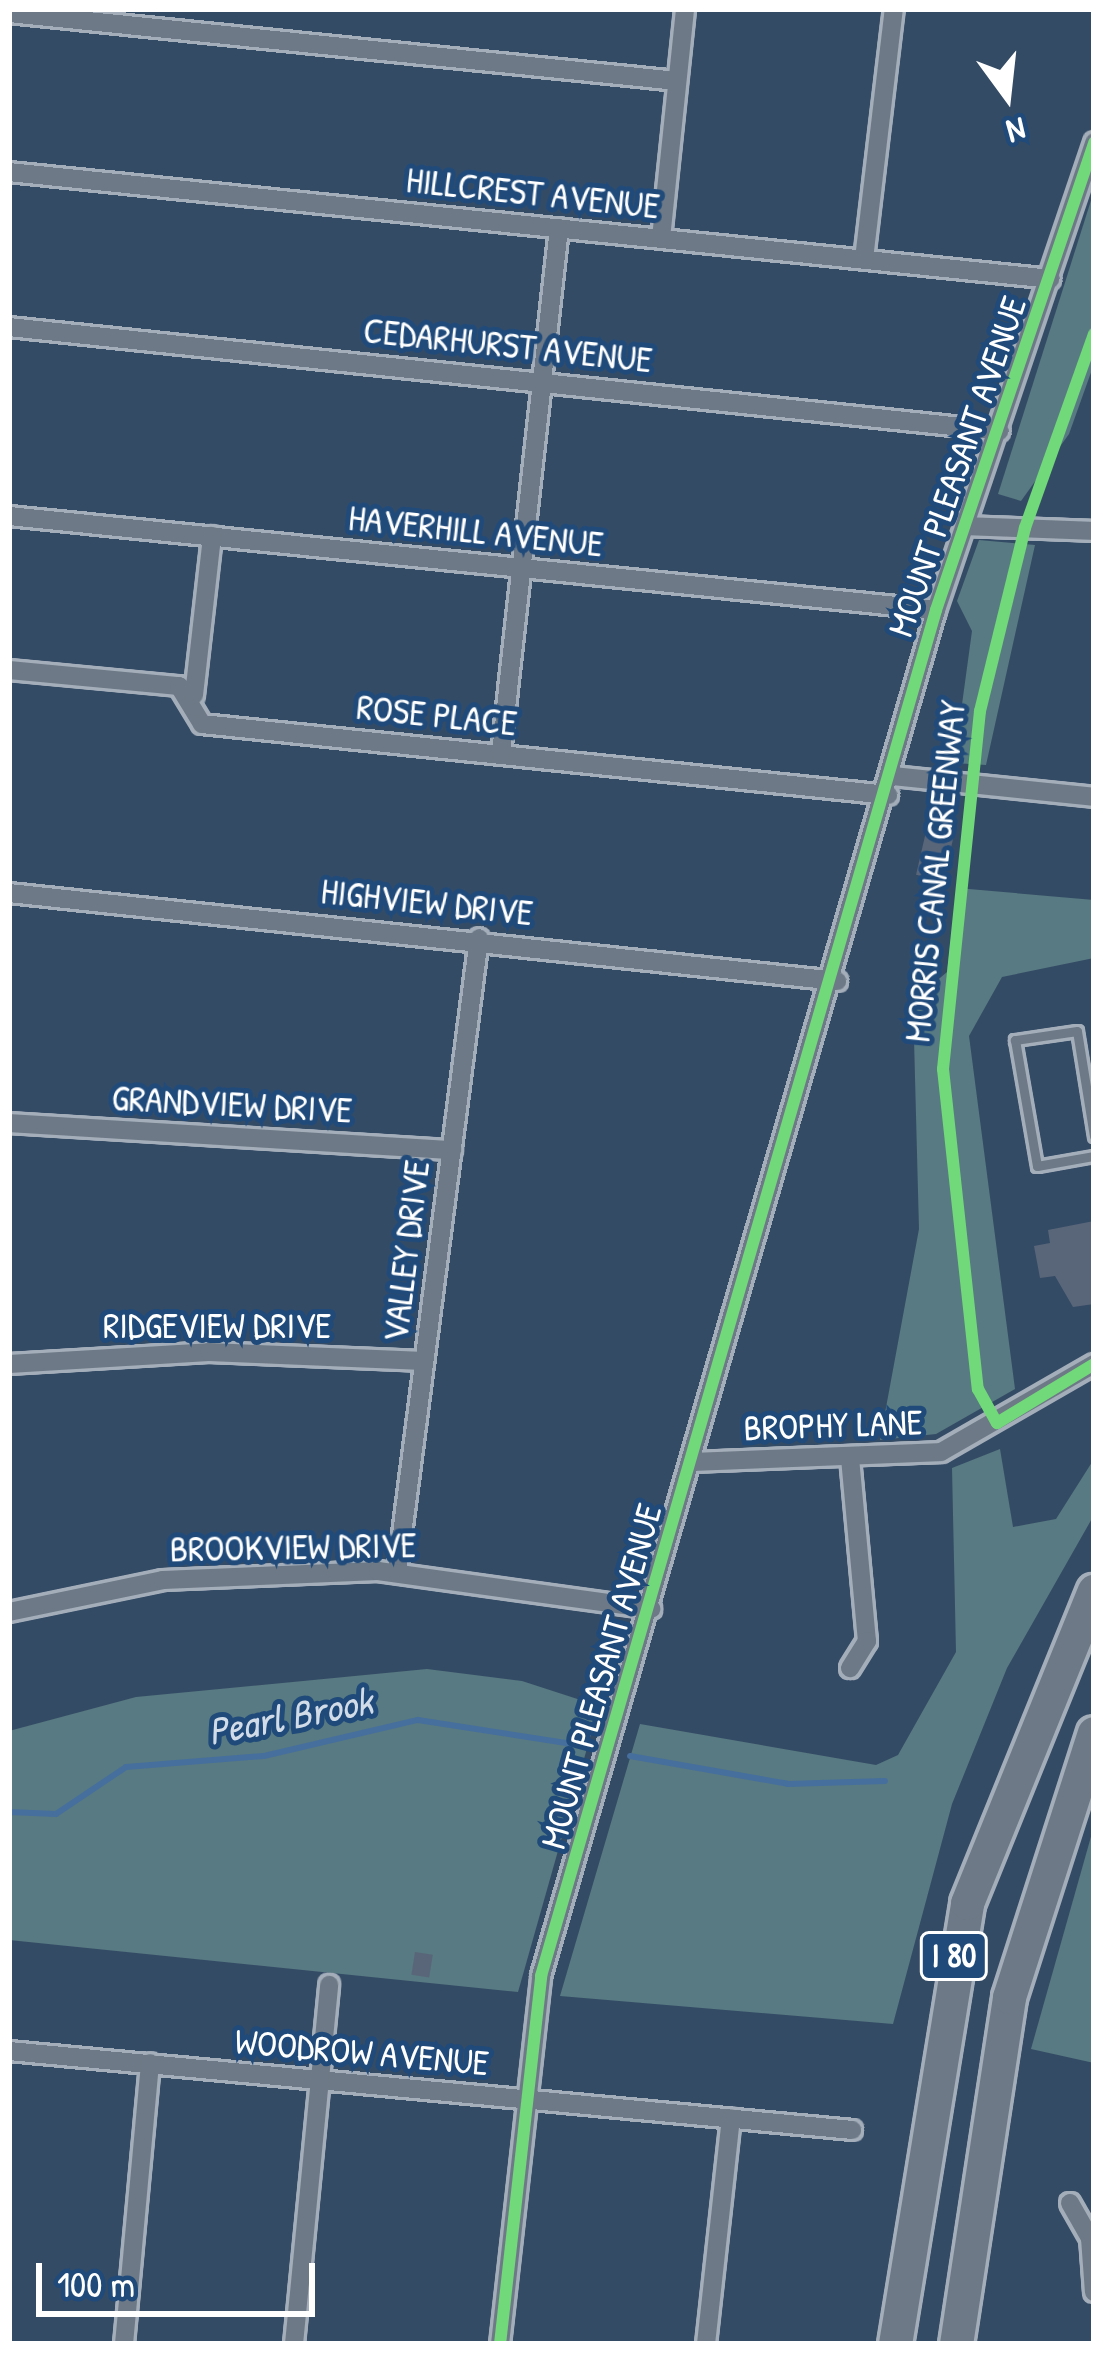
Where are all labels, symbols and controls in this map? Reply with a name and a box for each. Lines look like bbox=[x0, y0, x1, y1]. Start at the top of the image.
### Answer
north arrow bbox=[947, 36, 1067, 156]
text: N bbox=[1002, 107, 1030, 154]
street label: HILLCREST AVENUE bbox=[404, 157, 662, 227]
street label: MOUNT PLEASANT AVENUE bbox=[878, 290, 1034, 642]
street label: CEDARHURST AVENUE bbox=[362, 307, 654, 381]
street label: HAVERHILL AVENUE bbox=[347, 495, 605, 565]
street label: ROSE PLACE bbox=[355, 684, 519, 744]
street label: MORRIS CANAL GREENWAY bbox=[895, 698, 973, 1044]
street label: HIGHVIEW DRIVE bbox=[319, 868, 535, 934]
street label: GRANDVIEW DRIVE bbox=[111, 1075, 353, 1131]
street label: VALLEY DRIVE bbox=[372, 1158, 438, 1344]
street label: RIDGEVIEW DRIVE bbox=[103, 1303, 331, 1347]
street label: BROPHY LANE bbox=[743, 1399, 923, 1449]
street label: MOUNT PLEASANT AVENUE bbox=[530, 1499, 670, 1853]
street label: BROOKVIEW DRIVE bbox=[169, 1522, 417, 1570]
water label: Pearl Brook bbox=[204, 1677, 376, 1755]
road number: I 80 bbox=[918, 1929, 990, 1983]
street label: WOODROW AVENUE bbox=[233, 2018, 491, 2084]
scale bar bbox=[42, 2239, 321, 2313]
text: 100 m bbox=[57, 2259, 135, 2308]

